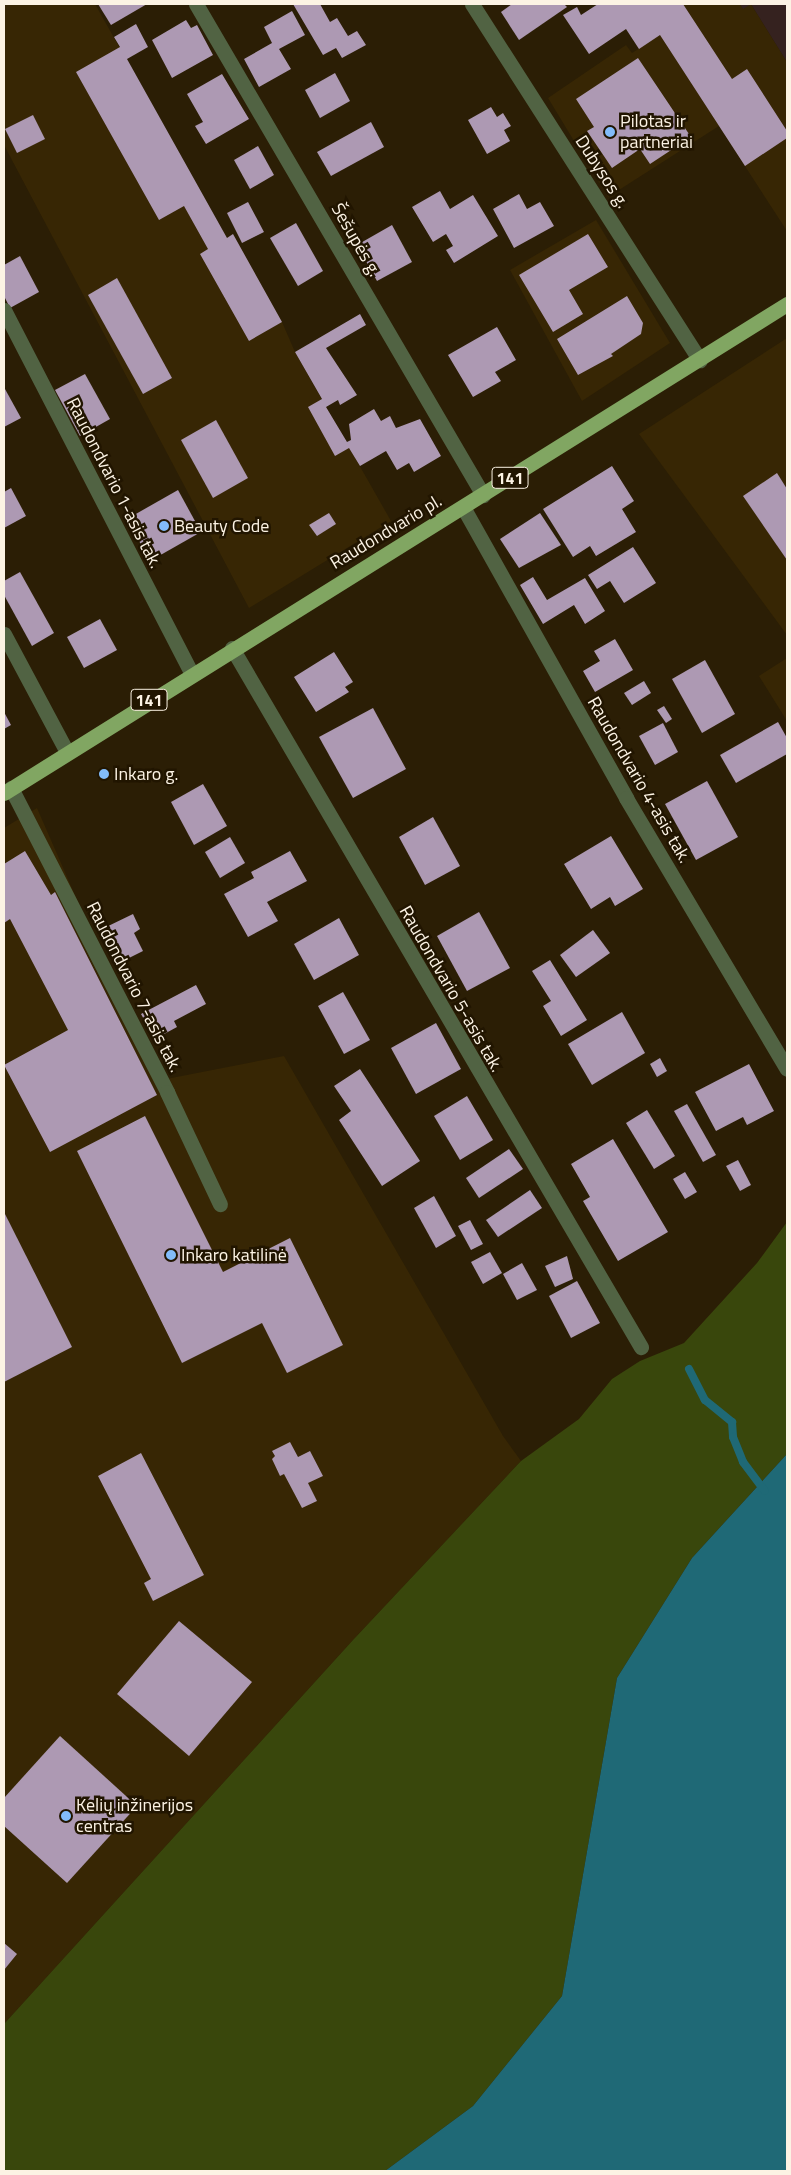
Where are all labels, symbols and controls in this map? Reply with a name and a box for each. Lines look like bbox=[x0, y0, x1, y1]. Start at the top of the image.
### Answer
place label: Pilotas ir partneriai bbox=[620, 111, 693, 154]
marker: Pilotas ir partneriai bbox=[604, 126, 616, 138]
street label: Dubysos g. bbox=[571, 132, 633, 212]
street label: Šešupės g. bbox=[326, 200, 386, 280]
street label: Raudondvario 1-asis tak. bbox=[62, 394, 166, 572]
road number: 141 bbox=[491, 464, 529, 492]
street label: Raudondvario pl. bbox=[326, 490, 446, 574]
place label: Beauty Code bbox=[174, 515, 269, 537]
marker: Beauty Code bbox=[158, 520, 170, 532]
road number: 141 bbox=[130, 686, 168, 714]
street label: Raudondvario 4-asis tak. bbox=[583, 693, 695, 867]
place label: Inkaro g. bbox=[114, 763, 178, 785]
marker: Inkaro g. bbox=[98, 768, 110, 780]
street label: Raudondvario 7-asis tak. bbox=[82, 898, 186, 1076]
street label: Raudondvario 5-asis tak. bbox=[395, 902, 507, 1076]
place label: Inkaro katilinė bbox=[181, 1244, 287, 1266]
marker: Inkaro katilinė bbox=[165, 1249, 177, 1261]
place label: Kelių inžinerijos centras bbox=[76, 1795, 193, 1838]
marker: Kelių inžinerijos centras bbox=[60, 1810, 72, 1822]

